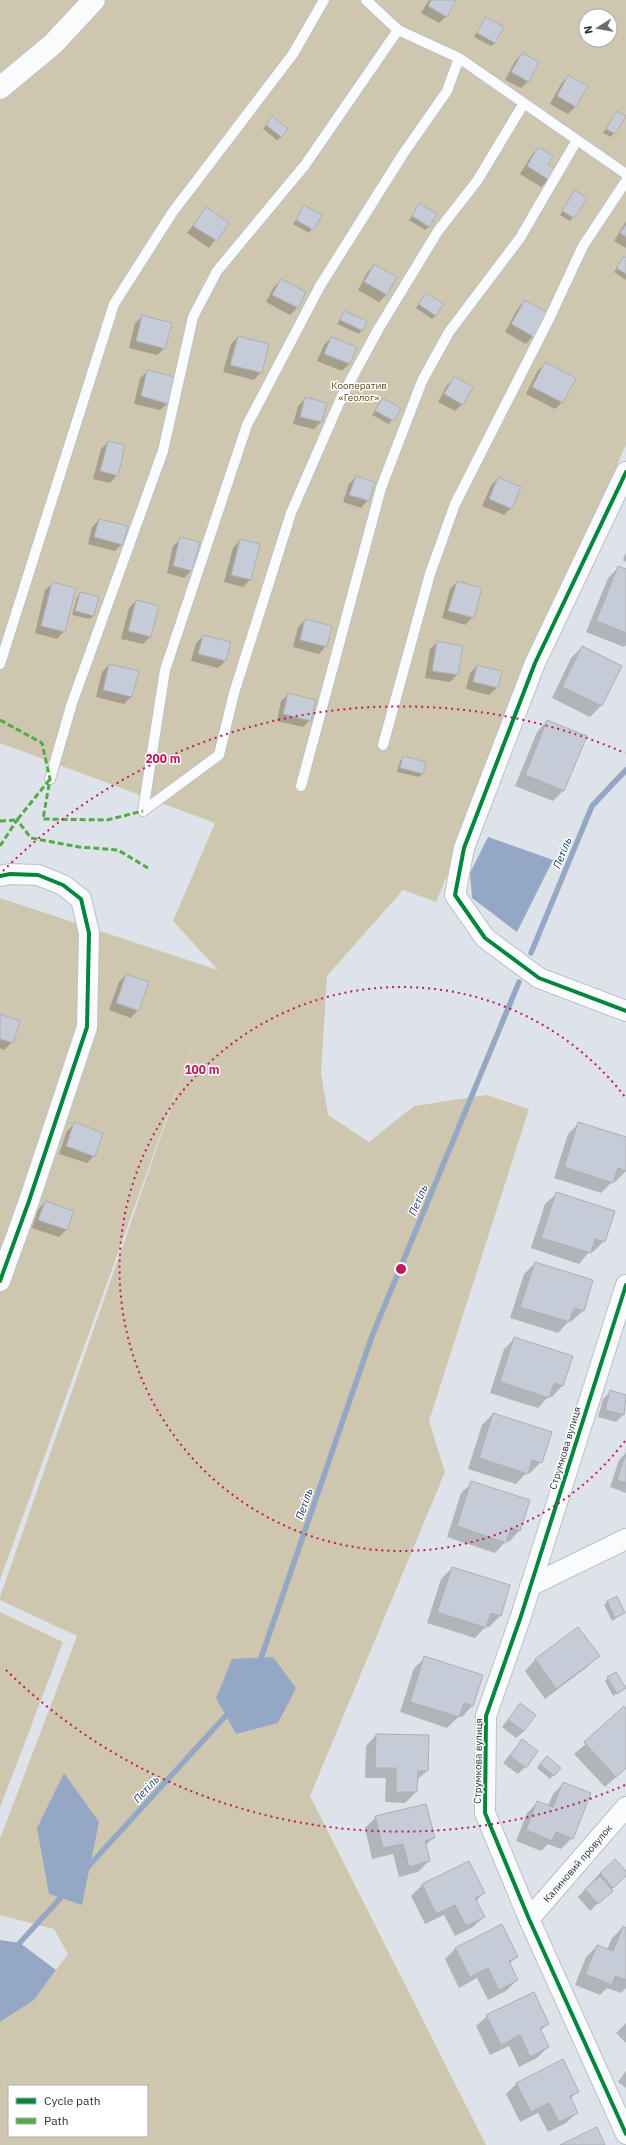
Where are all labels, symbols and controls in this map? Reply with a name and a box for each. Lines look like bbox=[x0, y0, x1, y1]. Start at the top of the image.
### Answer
north arrow bbox=[578, 8, 618, 48]
text: N bbox=[581, 25, 596, 35]
park label: Кооператив «Геолог» bbox=[331, 379, 387, 404]
text: 200 m bbox=[145, 751, 181, 766]
water label: Петіль bbox=[549, 835, 575, 871]
text: 100 m bbox=[184, 1062, 220, 1077]
water label: Петіль bbox=[405, 1182, 431, 1218]
centre of rings bbox=[394, 1262, 408, 1276]
street label: Струмкова вулиця bbox=[546, 1405, 584, 1491]
water label: Петіль bbox=[292, 1486, 316, 1522]
street label: Струмкова вулиця bbox=[471, 1718, 485, 1804]
water label: Петіль bbox=[130, 1772, 162, 1806]
street label: Калиновий провулок bbox=[540, 1821, 615, 1905]
legend bbox=[8, 2085, 148, 2137]
text: Cycle path bbox=[44, 2093, 101, 2108]
text: Path bbox=[44, 2113, 69, 2128]

